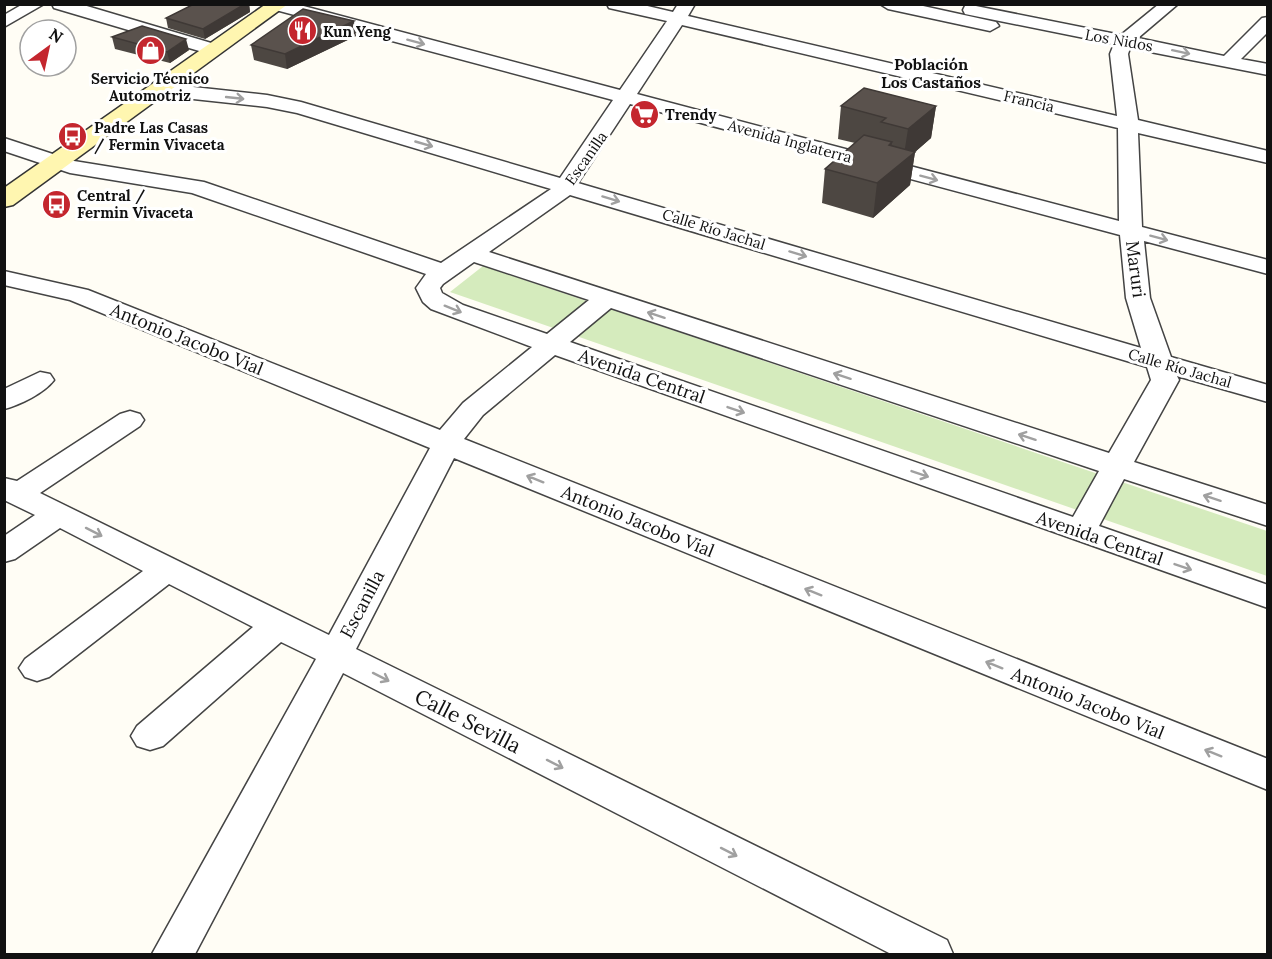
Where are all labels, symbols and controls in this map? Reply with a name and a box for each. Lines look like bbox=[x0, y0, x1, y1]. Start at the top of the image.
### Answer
restaurant icon: Kun Yeng bbox=[286, 15, 318, 47]
north arrow bbox=[18, 18, 78, 78]
place label: Kun Yeng bbox=[323, 22, 391, 41]
text: N bbox=[46, 24, 67, 47]
street label: Los Nidos bbox=[1084, 25, 1155, 55]
shop icon: Servicio Técnico Automotriz bbox=[134, 35, 166, 67]
one-way arrow bbox=[406, 36, 425, 48]
one-way arrow bbox=[1171, 47, 1190, 58]
district label: Población Los Castaños bbox=[881, 54, 981, 92]
place label: Servicio Técnico Automotriz bbox=[91, 69, 210, 105]
street label: Francia bbox=[1002, 86, 1056, 116]
one-way arrow bbox=[224, 93, 244, 104]
supermarket icon: Trendy bbox=[628, 98, 660, 130]
place label: Trendy bbox=[665, 105, 717, 124]
street label: Avenida Inglaterra bbox=[725, 115, 854, 167]
place label: Padre Las Casas / Fermin Vivaceta bbox=[94, 118, 225, 155]
bus stop icon: Padre Las Casas / Fermin Vivaceta bbox=[57, 120, 89, 152]
street label: Escanilla bbox=[561, 127, 611, 189]
one-way arrow bbox=[414, 139, 433, 150]
one-way arrow bbox=[919, 173, 938, 184]
place label: Central / Fermin Vivaceta bbox=[77, 186, 193, 222]
bus stop icon: Central / Fermin Vivaceta bbox=[40, 188, 72, 220]
one-way arrow bbox=[601, 194, 620, 205]
street label: Calle Río Jachal bbox=[660, 204, 768, 254]
one-way arrow bbox=[1149, 232, 1168, 244]
street label: Maruri bbox=[1121, 239, 1151, 299]
one-way arrow bbox=[788, 249, 807, 260]
street label: Antonio Jacobo Vial bbox=[106, 297, 267, 380]
one-way arrow bbox=[444, 304, 462, 315]
one-way arrow bbox=[647, 309, 666, 320]
street label: Avenida Central bbox=[575, 343, 708, 408]
street label: Calle Río Jachal bbox=[1126, 344, 1234, 392]
one-way arrow bbox=[833, 370, 852, 381]
one-way arrow bbox=[726, 405, 745, 416]
one-way arrow bbox=[1018, 431, 1037, 442]
one-way arrow bbox=[910, 470, 929, 481]
one-way arrow bbox=[526, 473, 544, 484]
street label: Antonio Jacobo Vial bbox=[557, 479, 718, 562]
one-way arrow bbox=[1203, 492, 1222, 503]
street label: Avenida Central bbox=[1033, 505, 1166, 570]
one-way arrow bbox=[85, 527, 103, 538]
one-way arrow bbox=[1173, 563, 1192, 574]
street label: Escanilla bbox=[335, 566, 389, 642]
one-way arrow bbox=[804, 586, 822, 597]
one-way arrow bbox=[985, 659, 1003, 670]
street label: Antonio Jacobo Vial bbox=[1007, 661, 1168, 744]
one-way arrow bbox=[371, 671, 389, 683]
street label: Calle Sevilla bbox=[410, 683, 526, 759]
one-way arrow bbox=[1205, 747, 1223, 758]
one-way arrow bbox=[546, 759, 564, 771]
one-way arrow bbox=[720, 847, 738, 859]

